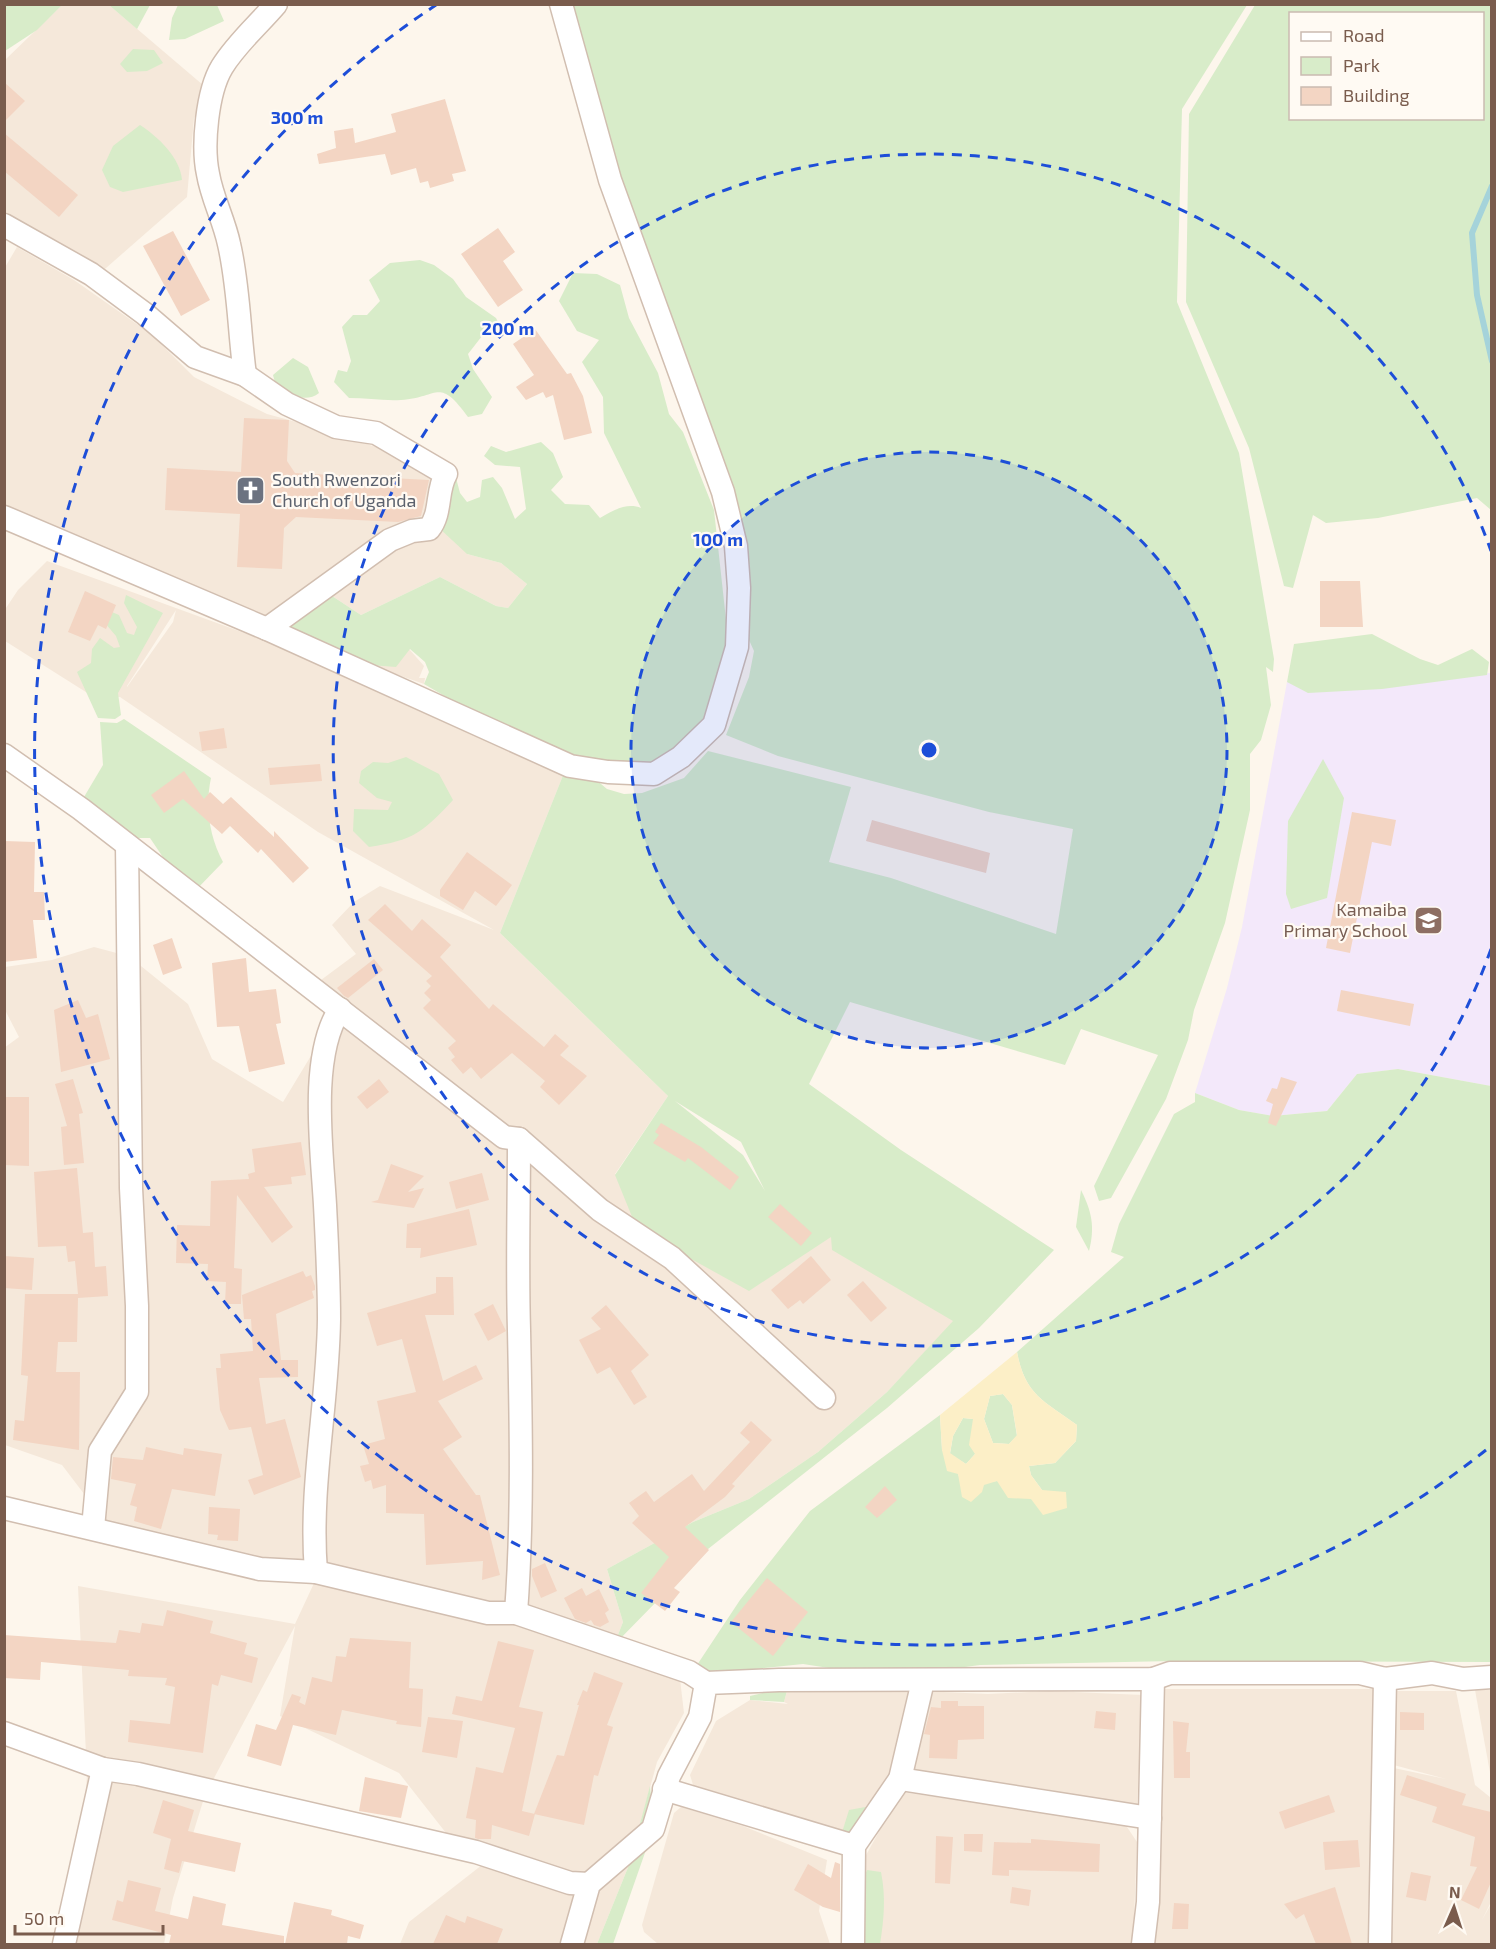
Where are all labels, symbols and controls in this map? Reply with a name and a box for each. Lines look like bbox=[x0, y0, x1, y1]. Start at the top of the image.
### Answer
legend bbox=[1289, 12, 1484, 120]
text: Road bbox=[1343, 24, 1384, 46]
text: Park bbox=[1343, 54, 1380, 76]
text: Building bbox=[1343, 84, 1410, 106]
text: 300 m bbox=[271, 106, 323, 128]
text: 200 m bbox=[482, 317, 534, 339]
place label: South Rwenzori Church of Uganda bbox=[272, 468, 416, 511]
church icon: South Rwenzori Church of Uganda bbox=[235, 474, 267, 506]
text: 100 m bbox=[693, 528, 743, 550]
centre of rings bbox=[919, 740, 939, 760]
place label: Kamaiba Primary School bbox=[1284, 898, 1408, 941]
school or university icon: Kamaiba Primary School bbox=[1412, 904, 1444, 936]
north arrow bbox=[1424, 1877, 1484, 1937]
text: N bbox=[1449, 1882, 1461, 1901]
scale bar bbox=[15, 1898, 164, 1936]
text: 50 m bbox=[24, 1907, 64, 1929]

